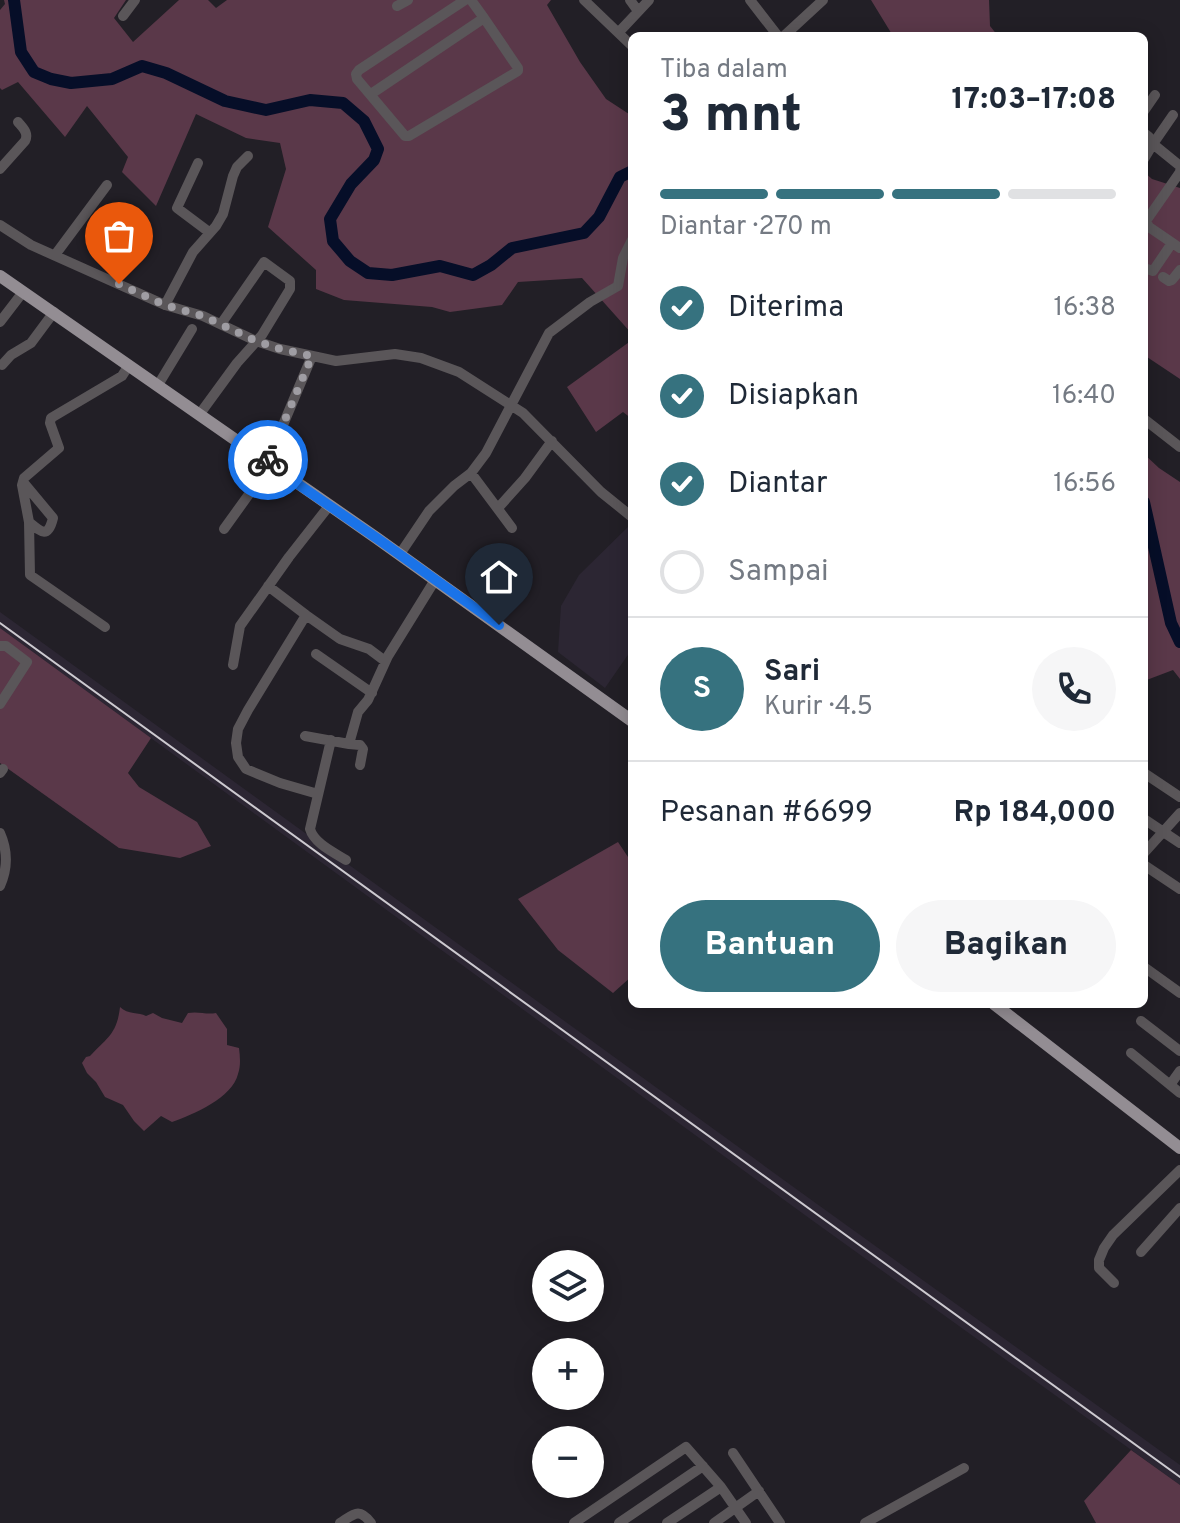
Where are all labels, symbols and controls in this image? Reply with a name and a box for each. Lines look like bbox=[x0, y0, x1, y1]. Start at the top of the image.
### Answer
text: Tiba dalam bbox=[660, 54, 788, 87]
text: 17:03–17:08 bbox=[952, 82, 1116, 119]
text: 3 mnt bbox=[660, 84, 802, 150]
pin bbox=[85, 202, 153, 284]
text: Diantar · 270 m bbox=[660, 211, 832, 244]
icon: bag bbox=[97, 214, 141, 258]
icon: check bbox=[660, 286, 704, 330]
text: Diterima bbox=[728, 290, 844, 327]
text: 16:38 bbox=[1053, 292, 1116, 325]
icon: check bbox=[660, 374, 704, 418]
text: Disiapkan bbox=[728, 378, 859, 415]
text: 16:40 bbox=[1052, 380, 1116, 413]
courier bbox=[228, 420, 308, 500]
icon: bike bbox=[246, 438, 290, 482]
icon: check bbox=[660, 462, 704, 506]
text: Diantar bbox=[728, 466, 828, 503]
text: 16:56 bbox=[1053, 468, 1116, 501]
pin bbox=[465, 543, 533, 625]
text: Sampai bbox=[728, 554, 829, 591]
icon: home bbox=[477, 555, 521, 599]
button: phone bbox=[1032, 647, 1116, 731]
text: Sari bbox=[764, 654, 820, 691]
text: S bbox=[693, 671, 711, 708]
text: Kurir · 4.5 bbox=[764, 691, 873, 724]
text: Pesanan #6699 bbox=[660, 795, 873, 832]
text: Rp 184,000 bbox=[954, 795, 1116, 832]
button: Bantuan bbox=[660, 900, 880, 992]
button: Bagikan bbox=[896, 900, 1116, 992]
map controls bbox=[532, 1250, 604, 1498]
button: layers bbox=[532, 1250, 604, 1322]
button: + bbox=[532, 1338, 604, 1410]
button: − bbox=[532, 1426, 604, 1498]

